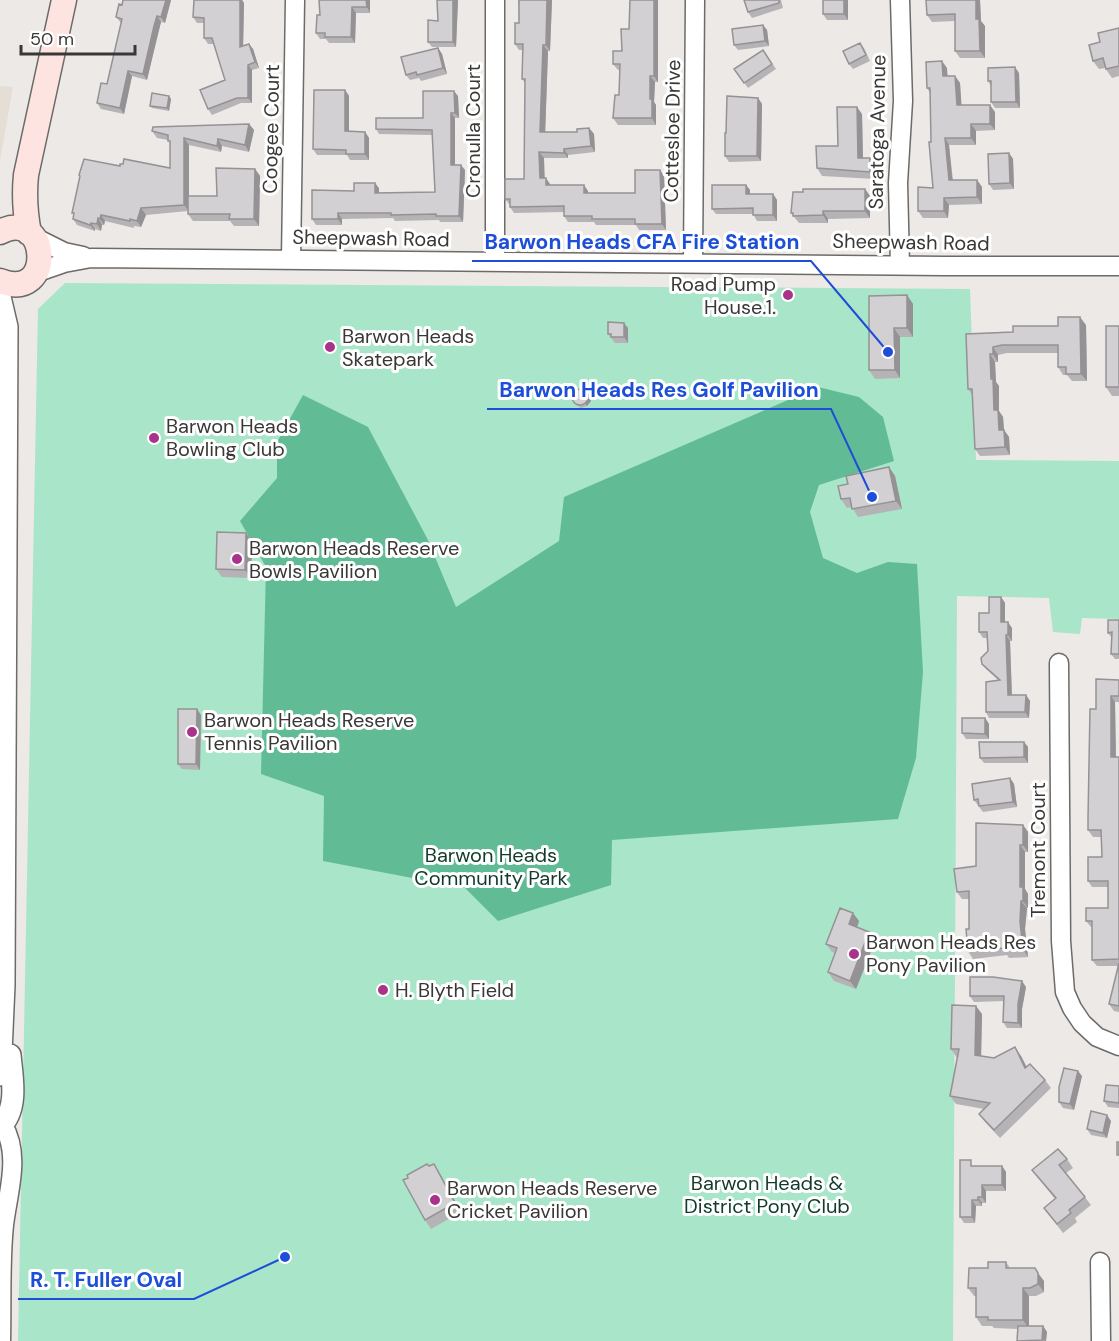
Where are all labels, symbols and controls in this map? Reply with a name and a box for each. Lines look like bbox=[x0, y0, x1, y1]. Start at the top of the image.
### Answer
scale bar bbox=[21, 18, 135, 56]
text: 50 m bbox=[30, 27, 74, 51]
street label: Saratoga Avenue bbox=[863, 54, 891, 210]
street label: Cottesloe Drive bbox=[658, 59, 686, 203]
street label: Coogee Court bbox=[257, 64, 285, 194]
street label: Cronulla Court bbox=[460, 64, 486, 198]
callout: Barwon Heads CFA Fire Station bbox=[472, 222, 811, 261]
street label: Sheepwash Road bbox=[292, 224, 450, 252]
text: Barwon Heads CFA Fire Station bbox=[484, 228, 800, 256]
street label: Sheepwash Road bbox=[832, 228, 990, 256]
place label: Road Pump House.1. bbox=[671, 271, 776, 320]
marker: Road Pump House.1. bbox=[781, 288, 795, 302]
place label: Barwon Heads Skatepark bbox=[342, 323, 474, 372]
marker: Barwon Heads Skatepark bbox=[323, 340, 337, 354]
callout: Barwon Heads Res Golf Pavilion bbox=[487, 370, 831, 409]
text: Barwon Heads Res Golf Pavilion bbox=[499, 376, 819, 404]
place label: Barwon Heads Bowling Club bbox=[166, 413, 298, 462]
marker: Barwon Heads Bowling Club bbox=[147, 431, 161, 445]
place label: Barwon Heads Reserve Bowls Pavilion bbox=[249, 535, 459, 584]
marker: Barwon Heads Reserve Bowls Pavilion bbox=[230, 552, 244, 566]
place label: Barwon Heads Reserve Tennis Pavilion bbox=[204, 707, 414, 756]
marker: Barwon Heads Reserve Tennis Pavilion bbox=[185, 725, 199, 739]
street label: Tremont Court bbox=[1025, 782, 1051, 918]
park label: Barwon Heads Community Park bbox=[414, 842, 568, 891]
place label: Barwon Heads Res Pony Pavilion bbox=[866, 929, 1036, 978]
marker: Barwon Heads Res Pony Pavilion bbox=[847, 947, 861, 961]
place label: H. Blyth Field bbox=[395, 977, 514, 1003]
marker: H. Blyth Field bbox=[376, 983, 390, 997]
park label: Barwon Heads & District Pony Club bbox=[684, 1170, 850, 1219]
place label: Barwon Heads Reserve Cricket Pavilion bbox=[447, 1175, 657, 1224]
marker: Barwon Heads Reserve Cricket Pavilion bbox=[428, 1193, 442, 1207]
callout: R. T. Fuller Oval bbox=[18, 1260, 194, 1299]
text: R. T. Fuller Oval bbox=[30, 1266, 182, 1294]

